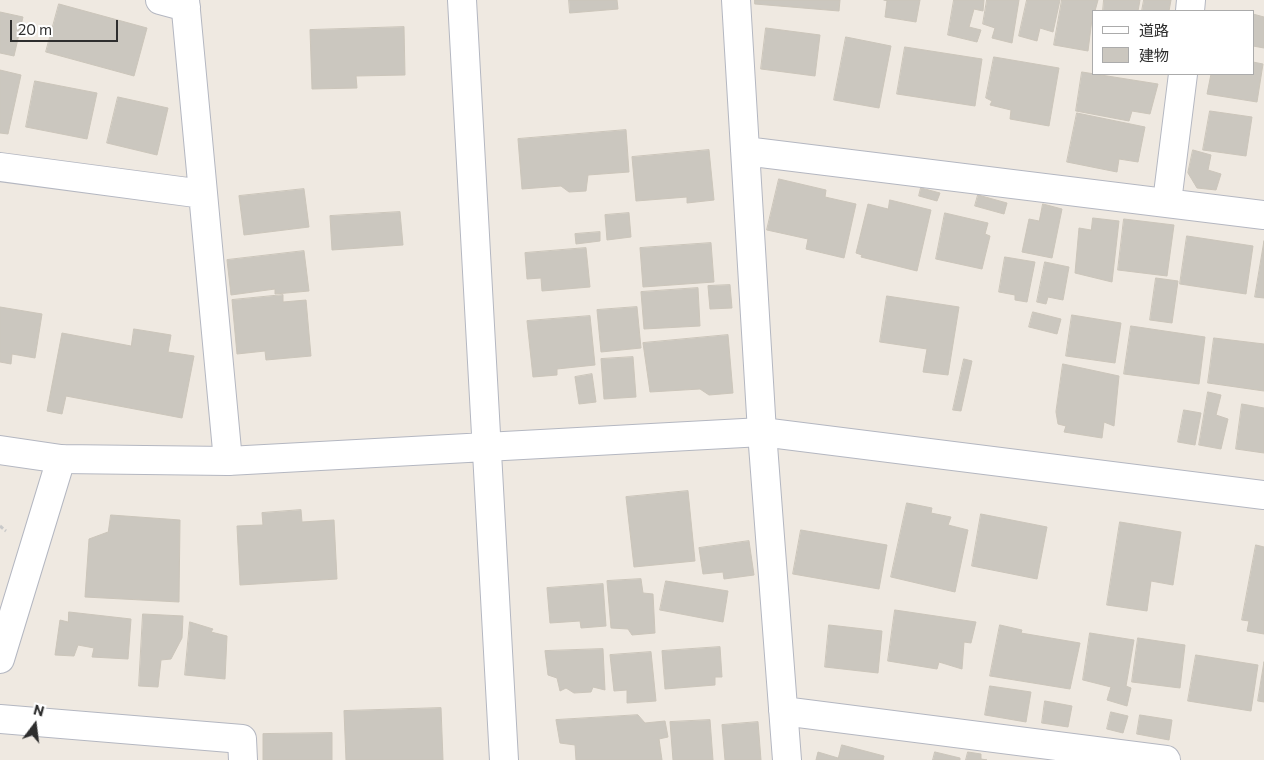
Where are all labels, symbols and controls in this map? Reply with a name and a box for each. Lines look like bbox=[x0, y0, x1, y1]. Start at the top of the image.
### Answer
scale bar bbox=[12, 10, 120, 42]
legend bbox=[1092, 10, 1254, 75]
text: 20 m bbox=[18, 20, 52, 38]
text: 道路 bbox=[1139, 21, 1169, 39]
text: 建物 bbox=[1139, 46, 1169, 64]
north arrow bbox=[10, 700, 60, 750]
text: N bbox=[32, 700, 46, 720]

